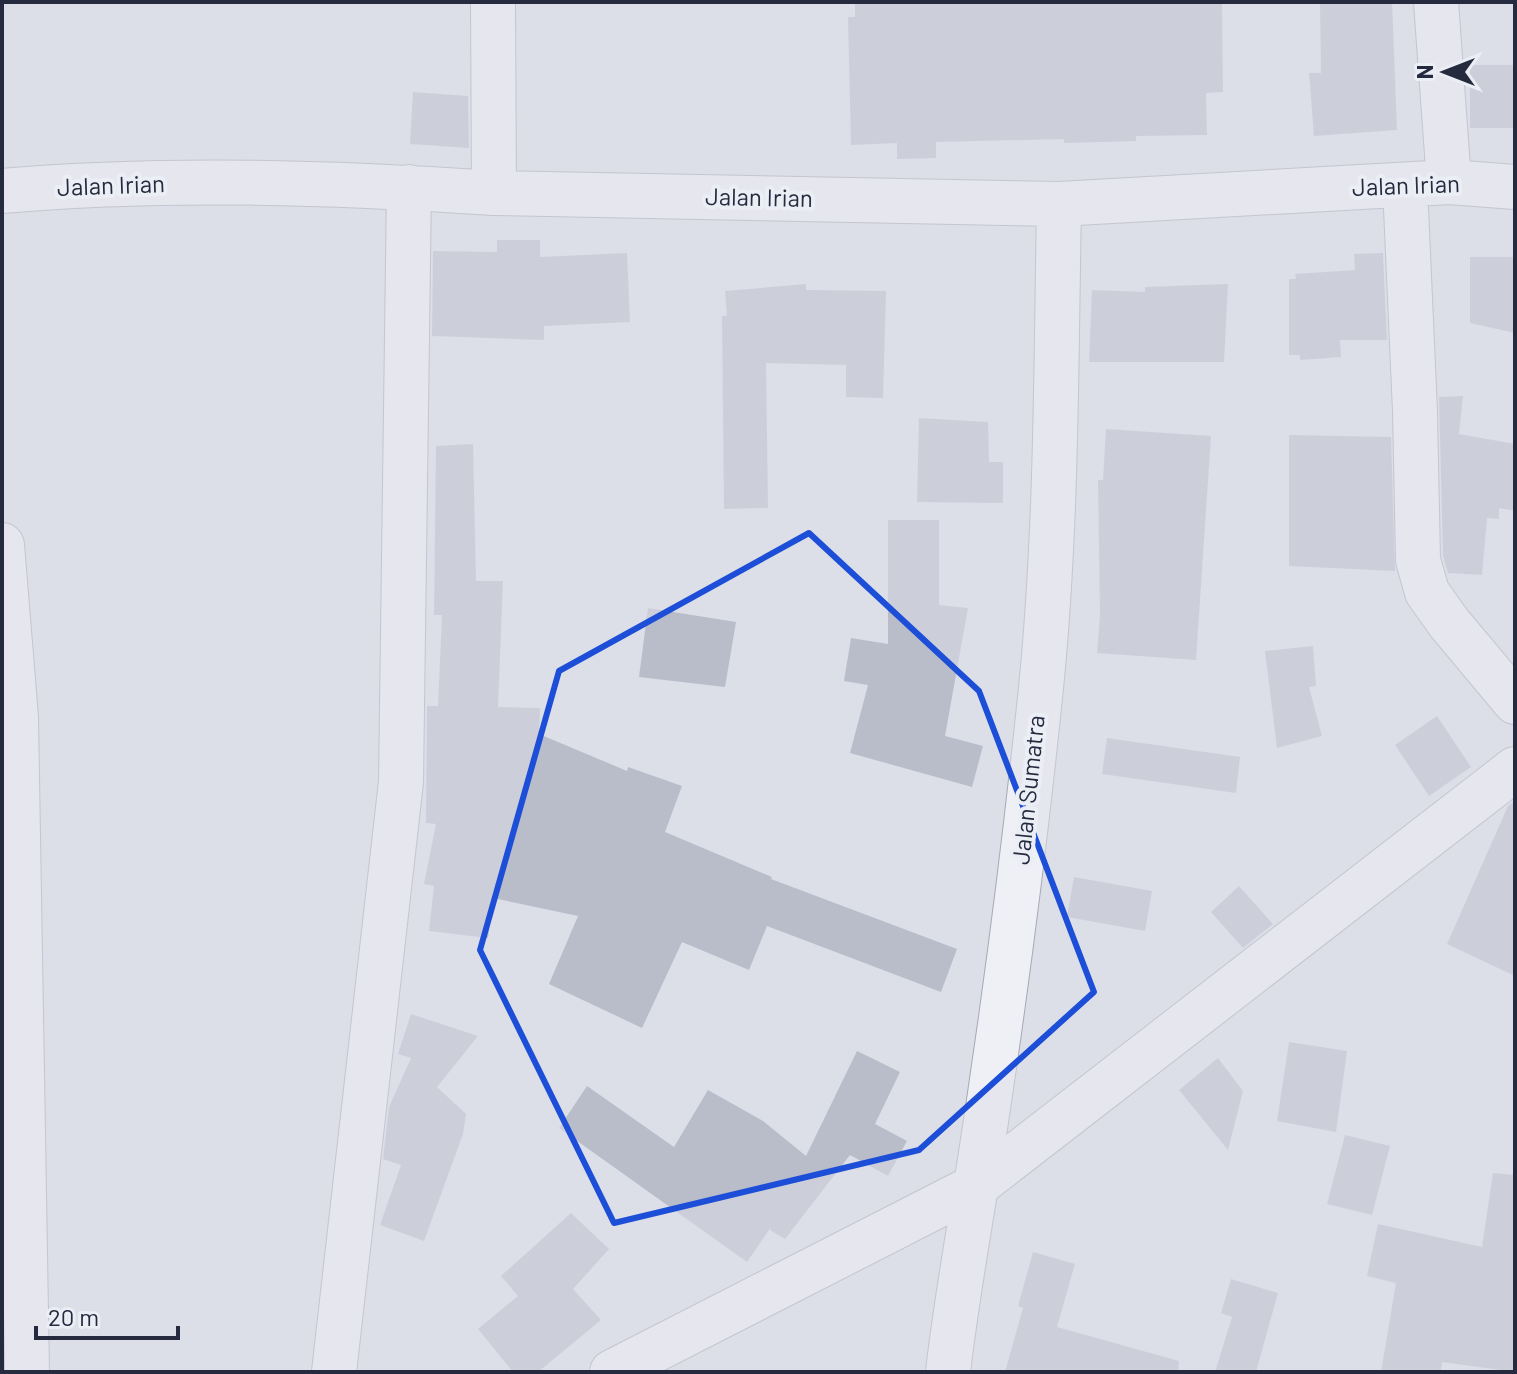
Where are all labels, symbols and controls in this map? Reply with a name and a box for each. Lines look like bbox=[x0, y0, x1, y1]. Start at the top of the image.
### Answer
north arrow bbox=[1405, 32, 1485, 112]
text: N bbox=[1411, 65, 1437, 79]
street label: Jalan Irian bbox=[57, 168, 165, 201]
street label: Jalan Irian bbox=[1352, 168, 1460, 201]
street label: Jalan Irian bbox=[705, 181, 813, 212]
street label: Jalan Sumatra bbox=[1005, 714, 1050, 866]
scale bar bbox=[36, 1290, 178, 1340]
text: 20 m bbox=[48, 1302, 99, 1331]

